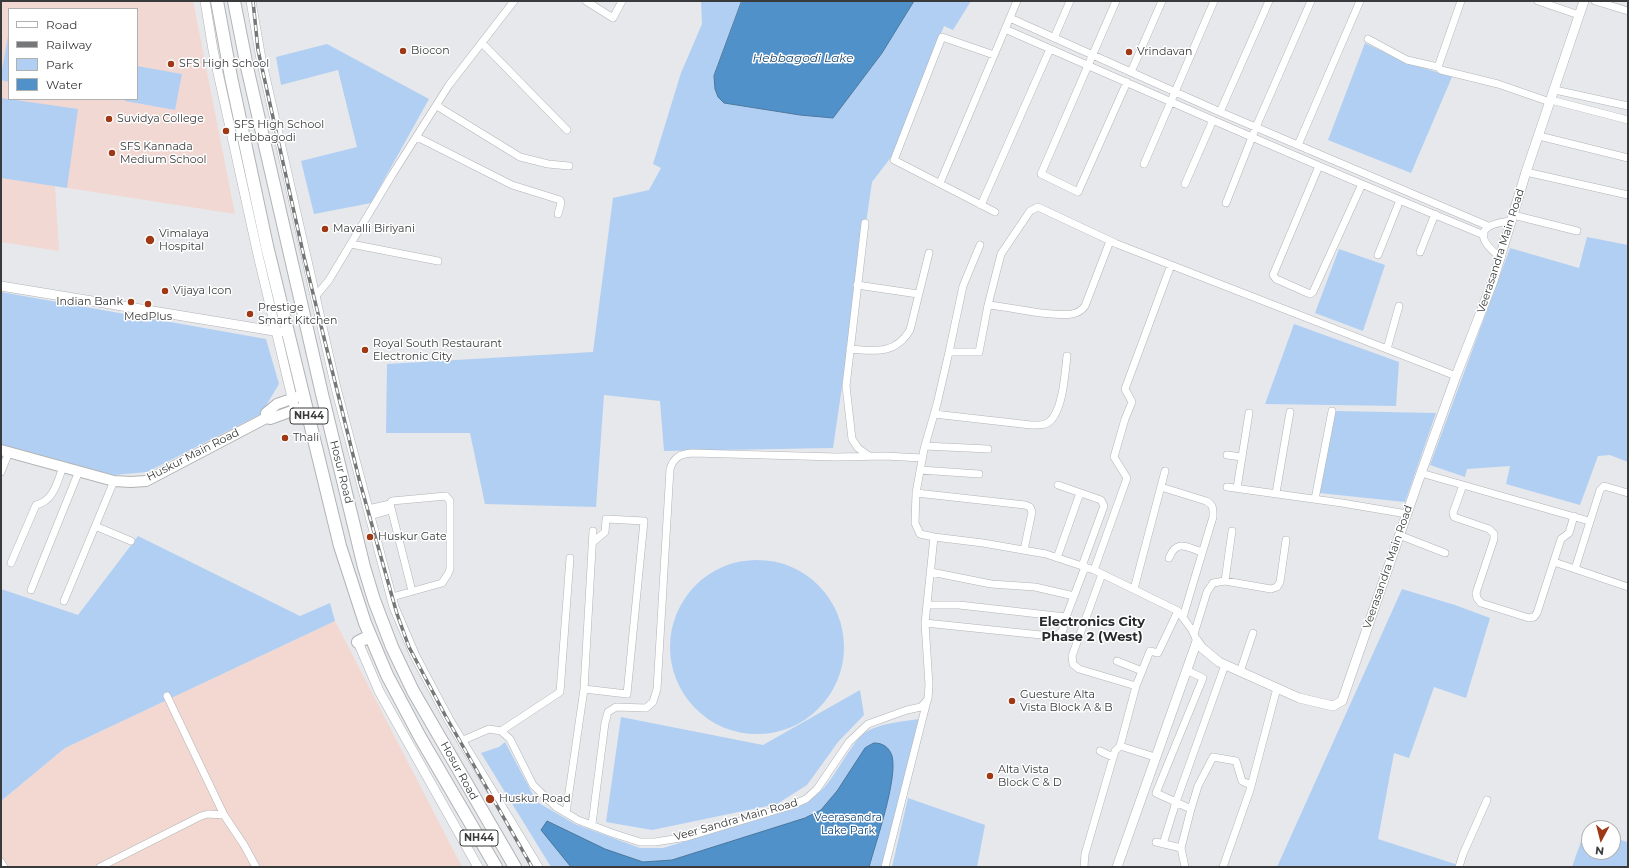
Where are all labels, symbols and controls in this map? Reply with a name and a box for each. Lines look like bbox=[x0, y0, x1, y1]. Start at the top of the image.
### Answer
legend bbox=[8, 8, 138, 100]
text: Road bbox=[46, 17, 77, 32]
text: Railway bbox=[46, 37, 92, 52]
place label: Biocon bbox=[411, 44, 450, 58]
place label: Vrindavan bbox=[1137, 45, 1193, 59]
marker: Biocon bbox=[398, 46, 408, 56]
marker: Vrindavan bbox=[1124, 47, 1134, 57]
water label: Hebbagodi Lake bbox=[753, 51, 853, 65]
text: Park bbox=[46, 57, 73, 72]
place label: SFS High School bbox=[179, 57, 269, 71]
marker: SFS High School bbox=[166, 59, 176, 69]
text: Water bbox=[46, 77, 82, 92]
place label: Suvidya College bbox=[117, 112, 204, 126]
marker: Suvidya College bbox=[104, 114, 114, 124]
place label: SFS High School Hebbagodi bbox=[234, 118, 324, 144]
marker: SFS High School Hebbagodi bbox=[221, 126, 231, 136]
place label: SFS Kannada Medium School bbox=[120, 140, 207, 166]
marker: SFS Kannada Medium School bbox=[107, 148, 117, 158]
street label: Veerasandra Main Road bbox=[1475, 187, 1527, 315]
place label: Mavalli Biriyani bbox=[333, 222, 415, 236]
marker: Mavalli Biriyani bbox=[320, 224, 330, 234]
place label: Vimalaya Hospital bbox=[159, 227, 209, 253]
marker: Vimalaya Hospital bbox=[144, 234, 156, 246]
place label: Vijaya Icon bbox=[173, 284, 232, 298]
marker: Vijaya Icon bbox=[160, 286, 170, 296]
place label: Indian Bank bbox=[56, 295, 123, 309]
marker: Indian Bank bbox=[126, 297, 136, 307]
marker: MedPlus bbox=[143, 299, 153, 309]
place label: Prestige Smart Kitchen bbox=[258, 301, 337, 327]
marker: Prestige Smart Kitchen bbox=[245, 309, 255, 319]
place label: MedPlus bbox=[124, 310, 172, 324]
place label: Royal South Restaurant Electronic City bbox=[373, 337, 502, 363]
marker: Royal South Restaurant Electronic City bbox=[360, 345, 370, 355]
road number: NH44 bbox=[290, 408, 328, 424]
street label: Huskur Main Road bbox=[145, 426, 241, 484]
place label: Thali bbox=[293, 431, 319, 445]
marker: Thali bbox=[280, 433, 290, 443]
street label: Hosur Road bbox=[327, 439, 355, 505]
street label: Veerasandra Main Road bbox=[1361, 503, 1415, 631]
place label: Huskur Gate bbox=[378, 530, 447, 544]
marker: Huskur Gate bbox=[365, 532, 375, 542]
district label: Electronics City Phase 2 (West) bbox=[1039, 614, 1145, 645]
place label: Guesture Alta Vista Block A & B bbox=[1020, 688, 1112, 714]
marker: Guesture Alta Vista Block A & B bbox=[1007, 696, 1017, 706]
street label: Hosur Road bbox=[438, 740, 480, 802]
place label: Alta Vista Block C & D bbox=[998, 763, 1062, 789]
marker: Alta Vista Block C & D bbox=[985, 771, 995, 781]
place label: Huskur Road bbox=[499, 792, 571, 806]
marker: Huskur Road bbox=[484, 793, 496, 805]
street label: Veer Sandra Main Road bbox=[673, 796, 799, 844]
park label: Veerasandra Lake Park bbox=[814, 811, 882, 837]
north arrow bbox=[1581, 820, 1621, 860]
road number: NH44 bbox=[460, 830, 498, 846]
text: N bbox=[1594, 843, 1605, 858]

